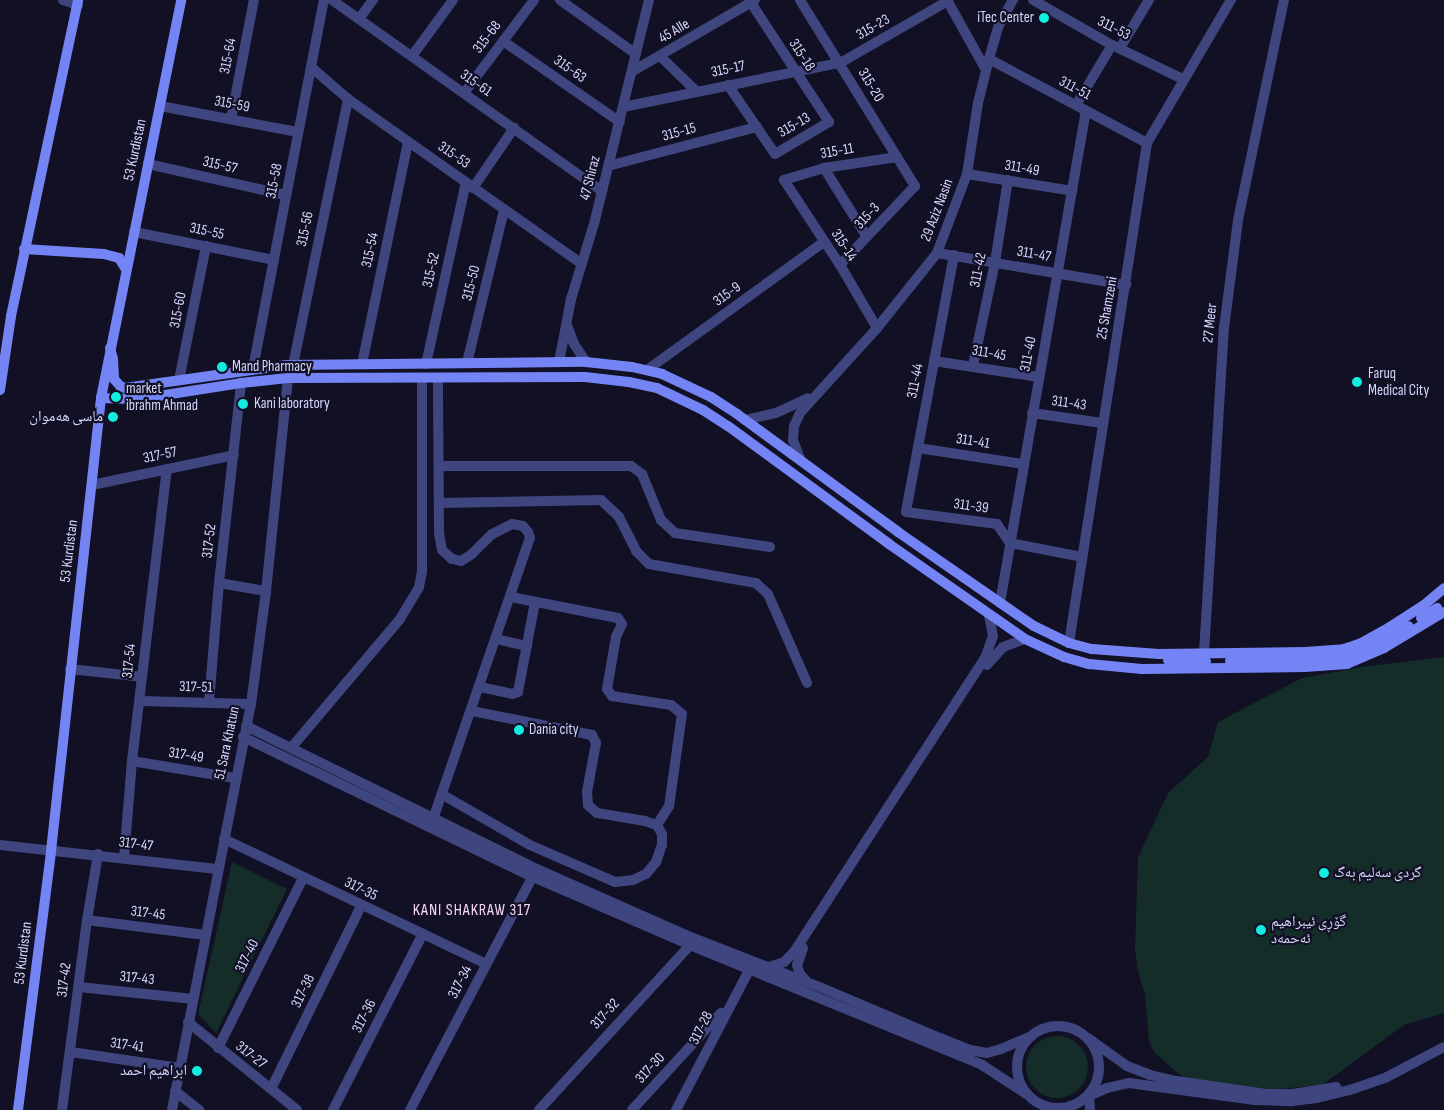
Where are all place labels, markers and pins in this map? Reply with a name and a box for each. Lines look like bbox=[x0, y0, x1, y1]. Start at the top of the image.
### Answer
place label: iTec Center bbox=[977, 9, 1034, 27]
marker: iTec Center bbox=[1038, 12, 1050, 24]
place label: Mand Pharmacy bbox=[232, 358, 312, 376]
marker: Mand Pharmacy bbox=[216, 361, 228, 373]
place label: Faruq Medical City bbox=[1368, 364, 1429, 399]
marker: Faruq Medical City bbox=[1350, 375, 1364, 389]
place label: market ibrahm Ahmad bbox=[126, 379, 198, 414]
marker: market ibrahm Ahmad bbox=[110, 391, 122, 403]
place label: Kani laboratory bbox=[254, 395, 330, 413]
marker: Kani laboratory bbox=[236, 397, 250, 411]
place label: ماسی هەموان bbox=[29, 408, 103, 426]
marker: ماسی هەموان bbox=[107, 411, 119, 423]
place label: Dania city bbox=[529, 721, 579, 739]
marker: Dania city bbox=[513, 724, 525, 736]
place label: گردی سەلیم بەگ bbox=[1334, 864, 1421, 882]
marker: گردی سەلیم بەگ bbox=[1318, 867, 1330, 879]
place label: گۆڕی ئیبراھیم ئەحمەد bbox=[1271, 912, 1346, 947]
marker: گۆڕی ئیبراھیم ئەحمەد bbox=[1255, 924, 1267, 936]
place label: ابراهيم احمد bbox=[120, 1062, 187, 1080]
marker: ابراهيم احمد bbox=[191, 1065, 203, 1077]

